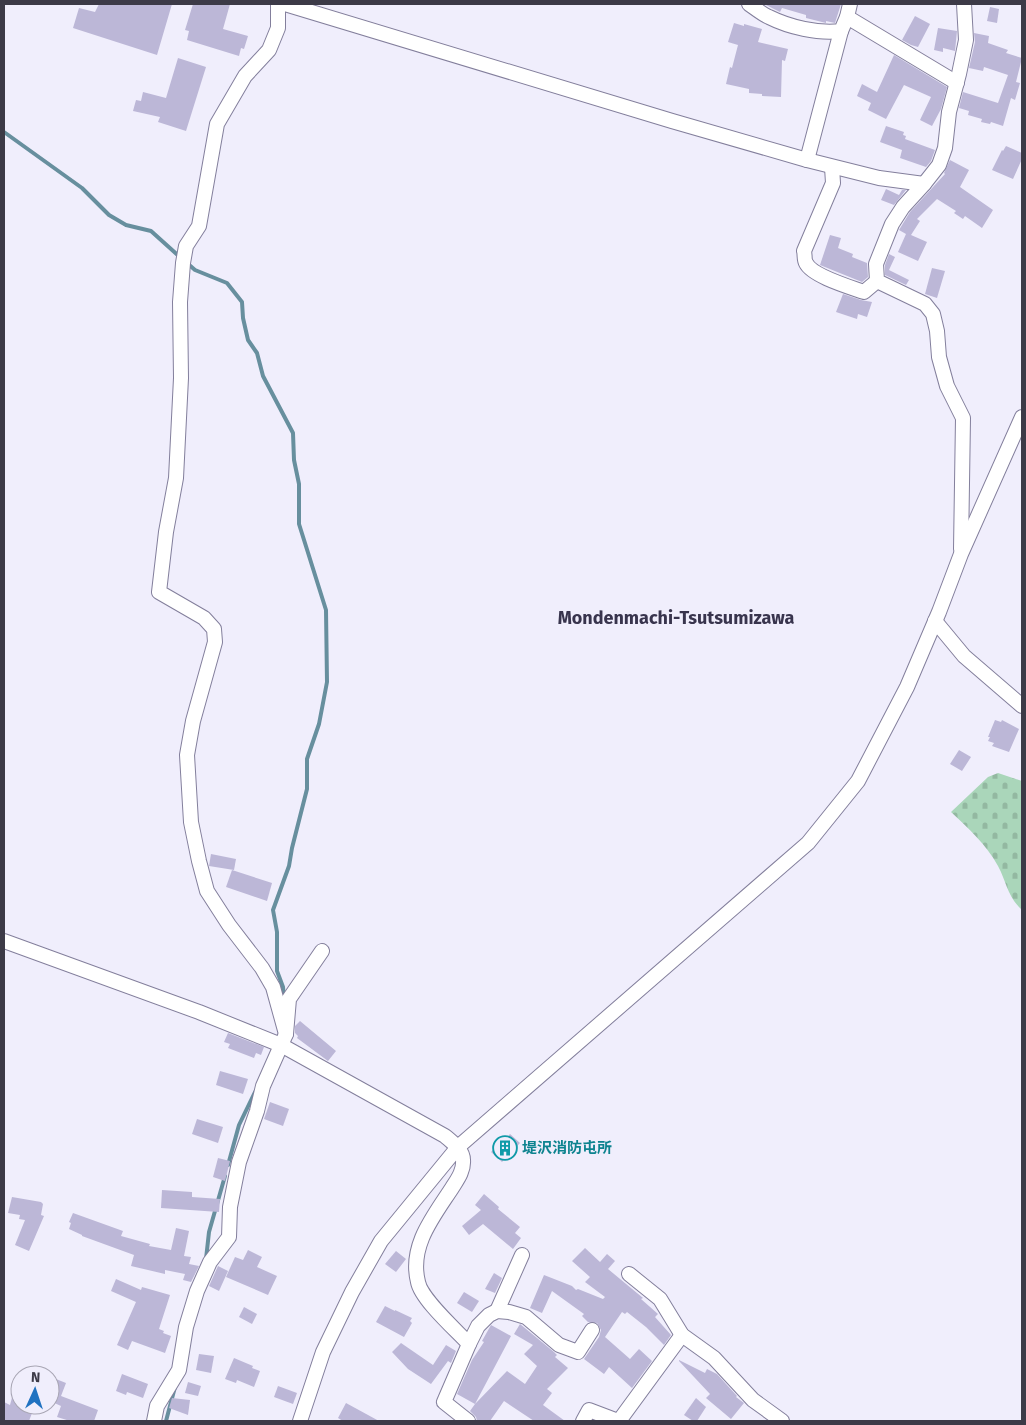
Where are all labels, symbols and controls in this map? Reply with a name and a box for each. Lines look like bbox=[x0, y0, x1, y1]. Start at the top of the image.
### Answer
district label: Mondenmachi-Tsutsumizawa bbox=[558, 607, 794, 629]
building icon: 堤沢消防屯所 bbox=[492, 1135, 518, 1161]
place label: 堤沢消防屯所 bbox=[522, 1139, 612, 1157]
north arrow bbox=[10, 1365, 60, 1415]
text: N bbox=[31, 1369, 41, 1386]

